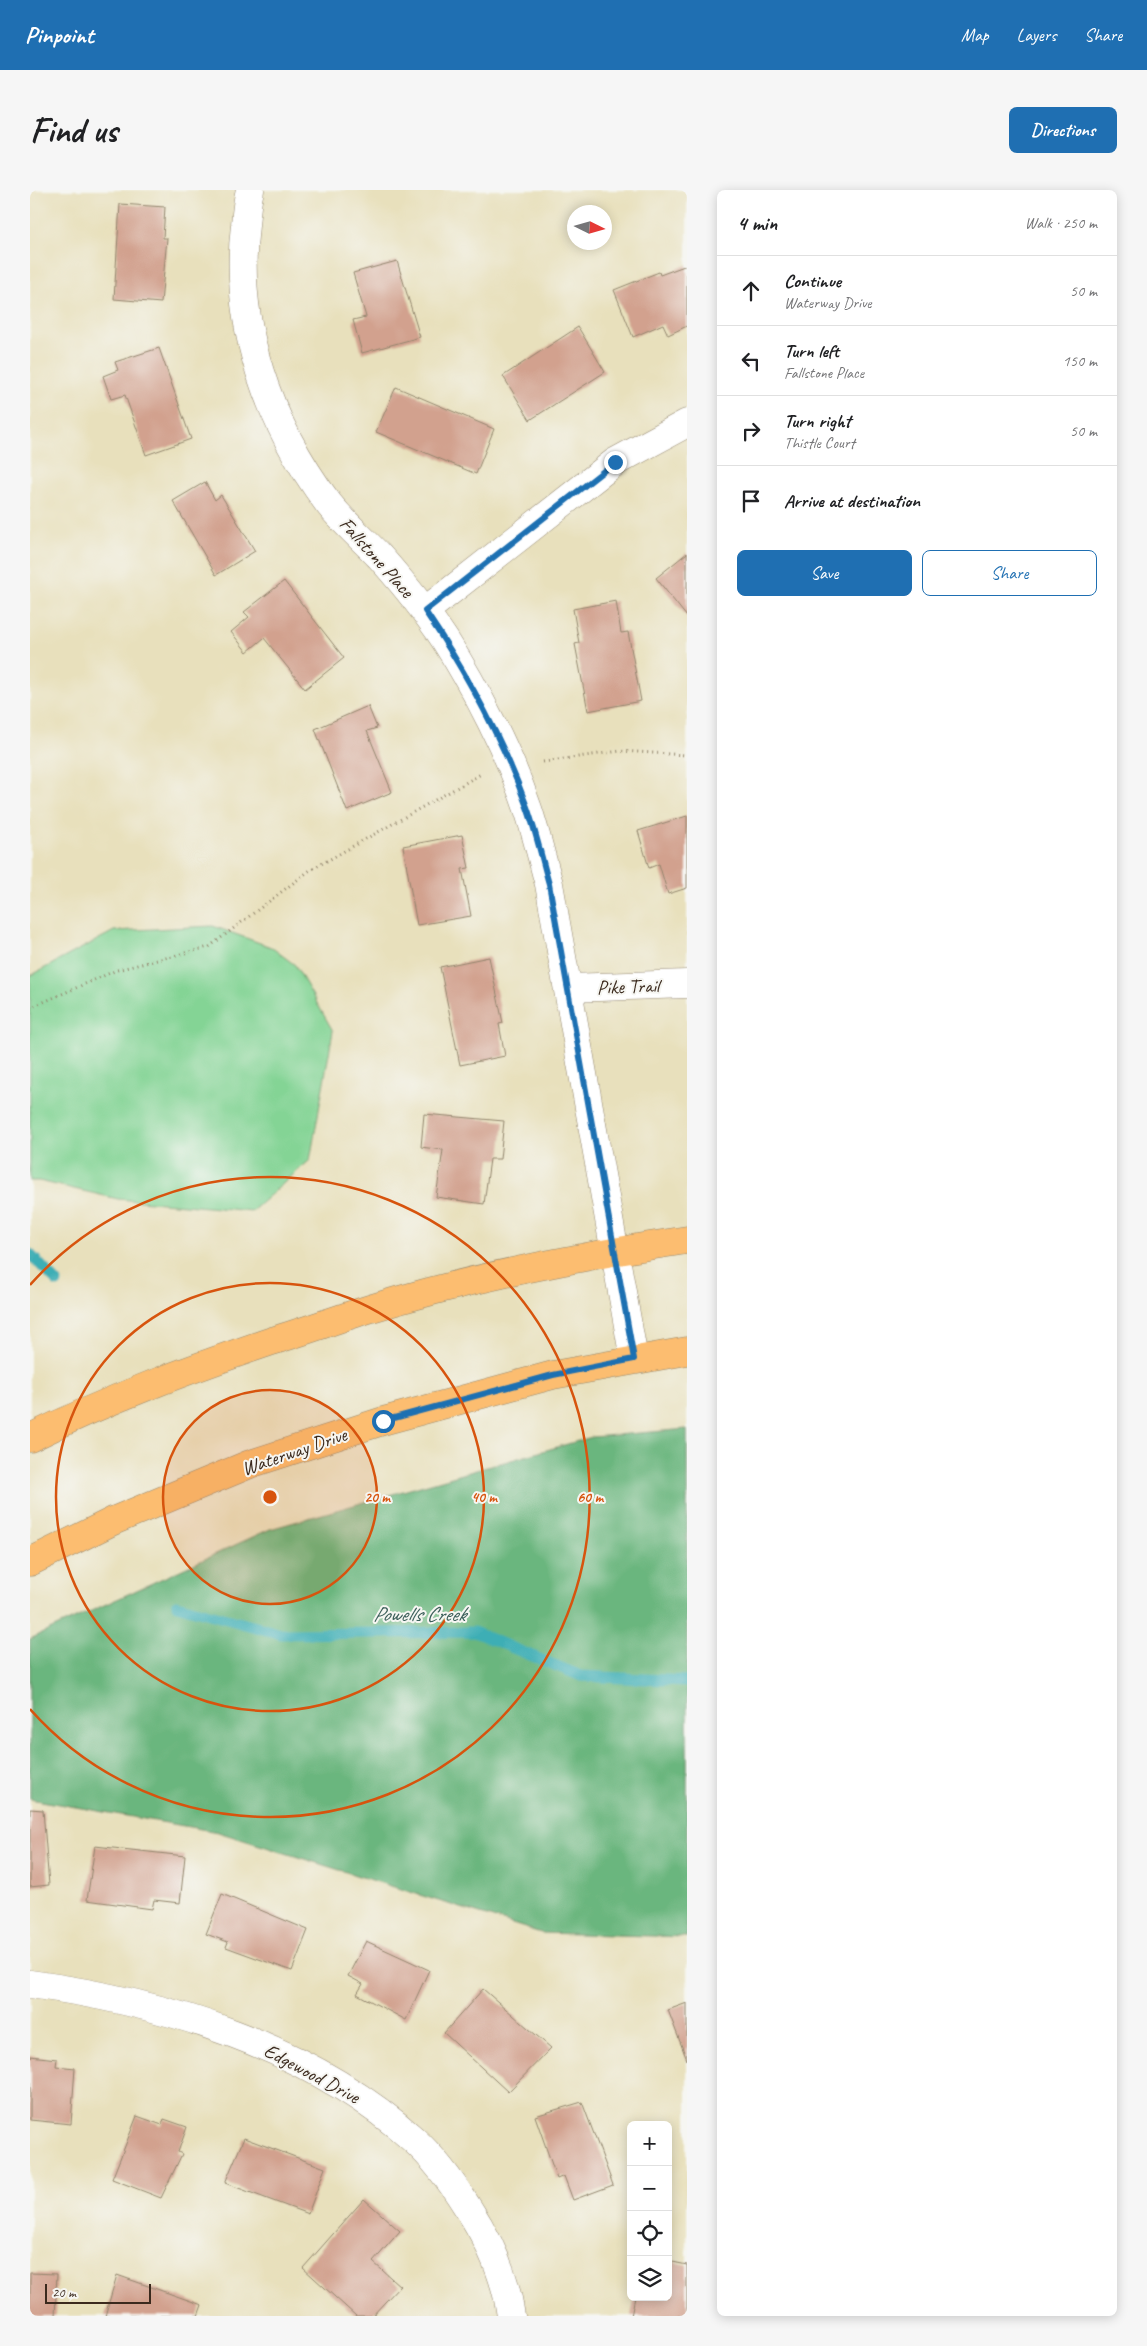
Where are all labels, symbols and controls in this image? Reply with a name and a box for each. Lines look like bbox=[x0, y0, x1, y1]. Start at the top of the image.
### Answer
text: Pinpoint bbox=[25, 20, 94, 50]
text: Map bbox=[961, 24, 989, 46]
text: Layers bbox=[1017, 24, 1056, 46]
text: Share bbox=[1084, 24, 1122, 46]
button: Directions bbox=[1009, 107, 1117, 153]
text: Find us bbox=[30, 108, 117, 153]
north arrow bbox=[567, 205, 612, 250]
text: 4 min bbox=[737, 210, 777, 236]
text: Walk · 250 m bbox=[1025, 213, 1097, 233]
text: Continue bbox=[784, 269, 841, 293]
icon: ahead bbox=[737, 277, 765, 305]
text: 50 m bbox=[1070, 281, 1097, 301]
text: Waterway Drive bbox=[784, 293, 871, 313]
text: Turn left bbox=[784, 339, 839, 363]
icon: left bbox=[737, 347, 765, 375]
text: 150 m bbox=[1063, 351, 1097, 371]
text: Fallstone Place bbox=[784, 363, 864, 383]
text: Turn right bbox=[784, 409, 851, 433]
icon: right bbox=[737, 417, 765, 445]
text: 50 m bbox=[1070, 421, 1097, 441]
text: Thistle Court bbox=[784, 433, 855, 453]
route end bbox=[604, 451, 627, 474]
icon: arrive bbox=[737, 487, 765, 515]
text: Arrive at destination bbox=[784, 489, 920, 513]
street label: Fallstone Place bbox=[334, 512, 420, 604]
button: Save bbox=[737, 550, 912, 596]
button: Share bbox=[922, 550, 1097, 596]
street label: Pike Trail bbox=[596, 973, 663, 1000]
route start bbox=[372, 1410, 395, 1433]
street label: Waterway Drive bbox=[238, 1421, 351, 1481]
centre of rings bbox=[261, 1488, 279, 1506]
text: 20 m bbox=[364, 1488, 391, 1507]
text: 40 m bbox=[471, 1488, 498, 1507]
text: 60 m bbox=[577, 1488, 604, 1507]
water label: Powells Creek bbox=[373, 1601, 469, 1627]
street label: Edgewood Drive bbox=[260, 2038, 365, 2110]
map controls bbox=[627, 2121, 672, 2301]
button: + bbox=[627, 2121, 672, 2166]
button: − bbox=[627, 2166, 672, 2211]
button: locate bbox=[627, 2211, 672, 2256]
button: layers bbox=[627, 2256, 672, 2301]
scale bar bbox=[45, 2281, 151, 2304]
text: 20 m bbox=[52, 2284, 76, 2301]

